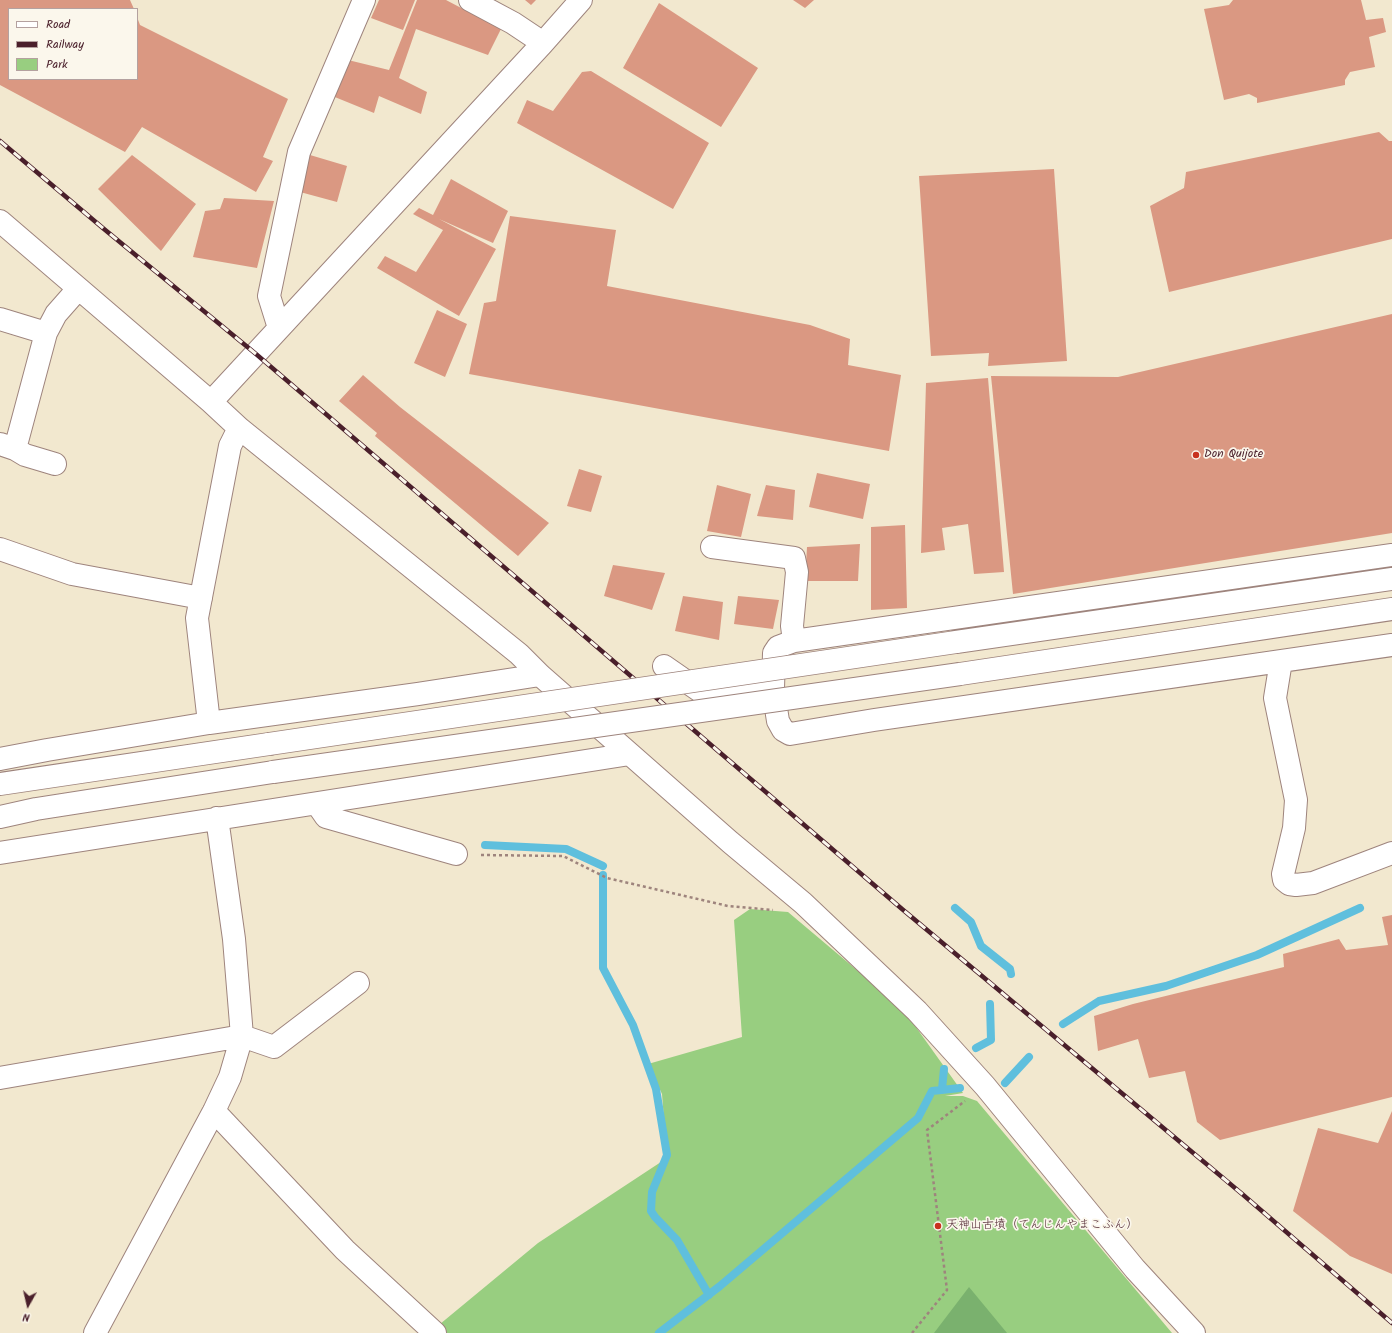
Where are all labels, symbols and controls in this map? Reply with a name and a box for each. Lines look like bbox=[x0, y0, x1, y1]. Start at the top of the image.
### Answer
legend bbox=[8, 8, 138, 80]
text: Road bbox=[46, 15, 70, 34]
text: Railway bbox=[46, 35, 84, 54]
text: Park bbox=[46, 55, 68, 74]
place label: Don Quijote bbox=[1204, 448, 1263, 462]
marker: Don Quijote bbox=[1191, 450, 1201, 460]
place label: 天神山古墳（てんじんやまこふん） bbox=[946, 1219, 1138, 1233]
marker: 天神山古墳（てんじんやまこふん） bbox=[933, 1221, 943, 1231]
north arrow bbox=[8, 1285, 48, 1325]
text: N bbox=[22, 1307, 31, 1326]

